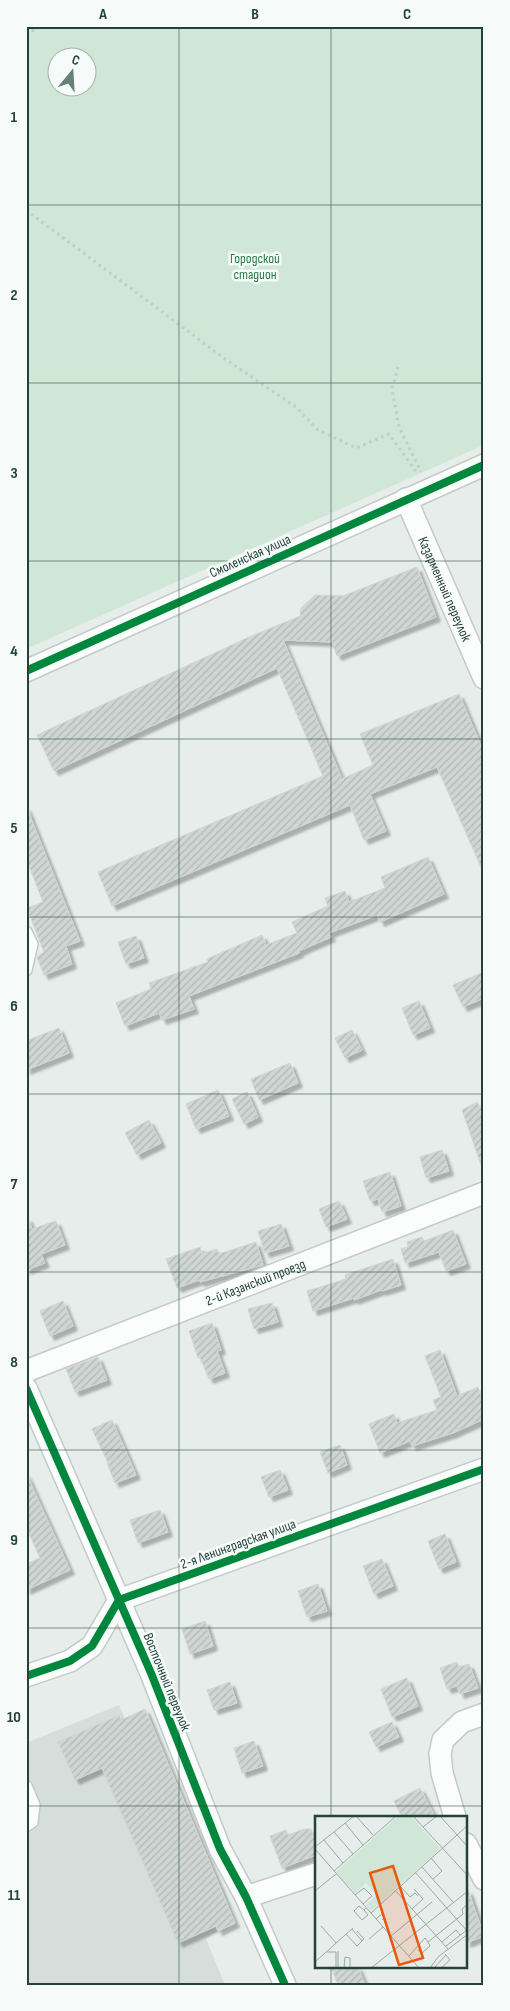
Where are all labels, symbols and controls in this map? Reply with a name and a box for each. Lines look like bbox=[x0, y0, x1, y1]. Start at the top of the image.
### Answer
text: A bbox=[98, 5, 107, 24]
text: B bbox=[251, 5, 259, 24]
text: C bbox=[403, 5, 411, 24]
north arrow bbox=[48, 48, 98, 98]
text: С bbox=[70, 51, 82, 69]
text: 1 bbox=[11, 108, 18, 127]
park label: Городской стадион bbox=[230, 250, 280, 283]
text: 2 bbox=[10, 286, 18, 305]
text: 3 bbox=[10, 464, 18, 483]
street label: Смоленская улица bbox=[207, 531, 293, 581]
street label: Казарменный переулок bbox=[415, 534, 476, 644]
text: 4 bbox=[10, 642, 18, 661]
text: 5 bbox=[10, 819, 18, 838]
text: 6 bbox=[10, 997, 18, 1016]
text: 7 bbox=[11, 1175, 18, 1194]
street label: 2-й Казанский проезд bbox=[203, 1255, 308, 1309]
text: 8 bbox=[10, 1353, 18, 1372]
street label: 2-я Ленинградская улица bbox=[178, 1515, 298, 1573]
text: 9 bbox=[10, 1531, 18, 1550]
street label: Восточный переулок bbox=[140, 1630, 195, 1734]
text: 10 bbox=[7, 1708, 21, 1727]
inset map bbox=[315, 1816, 468, 1968]
text: 11 bbox=[8, 1886, 21, 1905]

